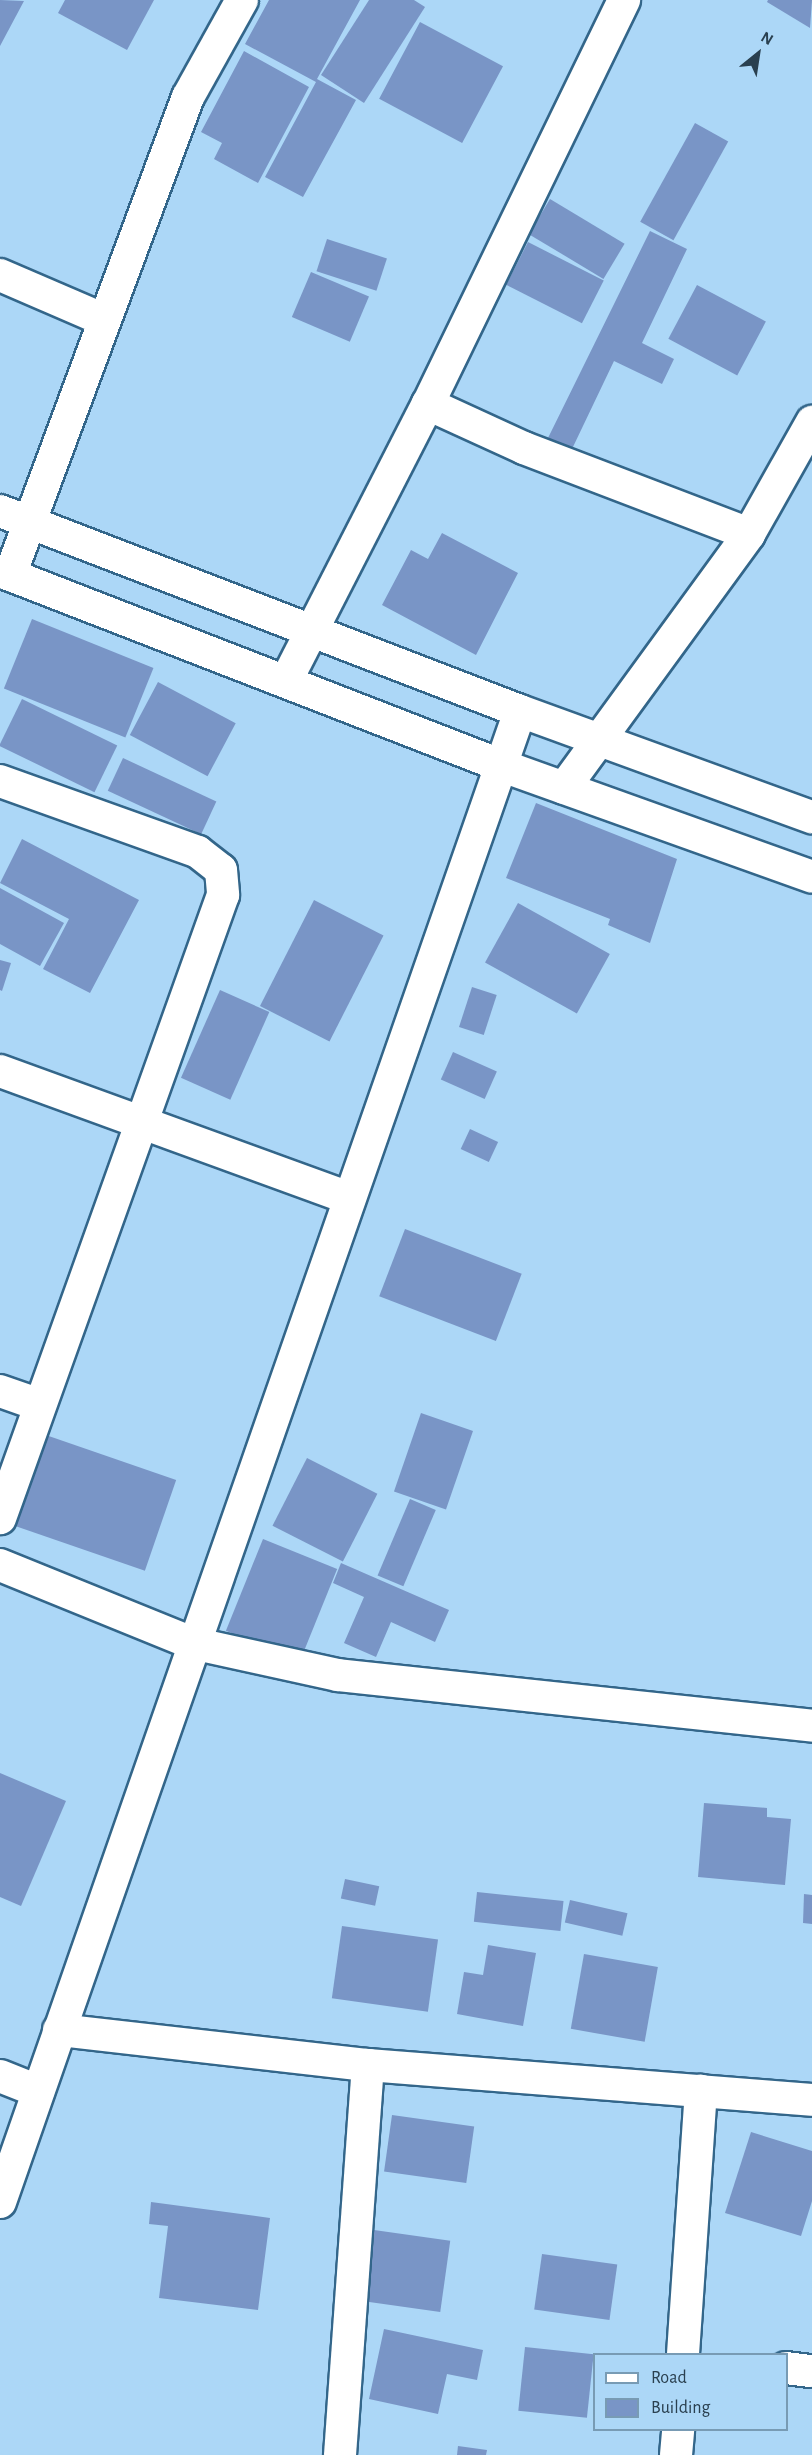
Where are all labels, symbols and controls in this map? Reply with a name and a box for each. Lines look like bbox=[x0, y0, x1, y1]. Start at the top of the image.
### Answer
north arrow bbox=[728, 24, 788, 84]
text: N bbox=[758, 29, 776, 48]
legend bbox=[593, 2353, 788, 2431]
text: Road bbox=[651, 2369, 687, 2387]
text: Building bbox=[651, 2399, 710, 2417]

